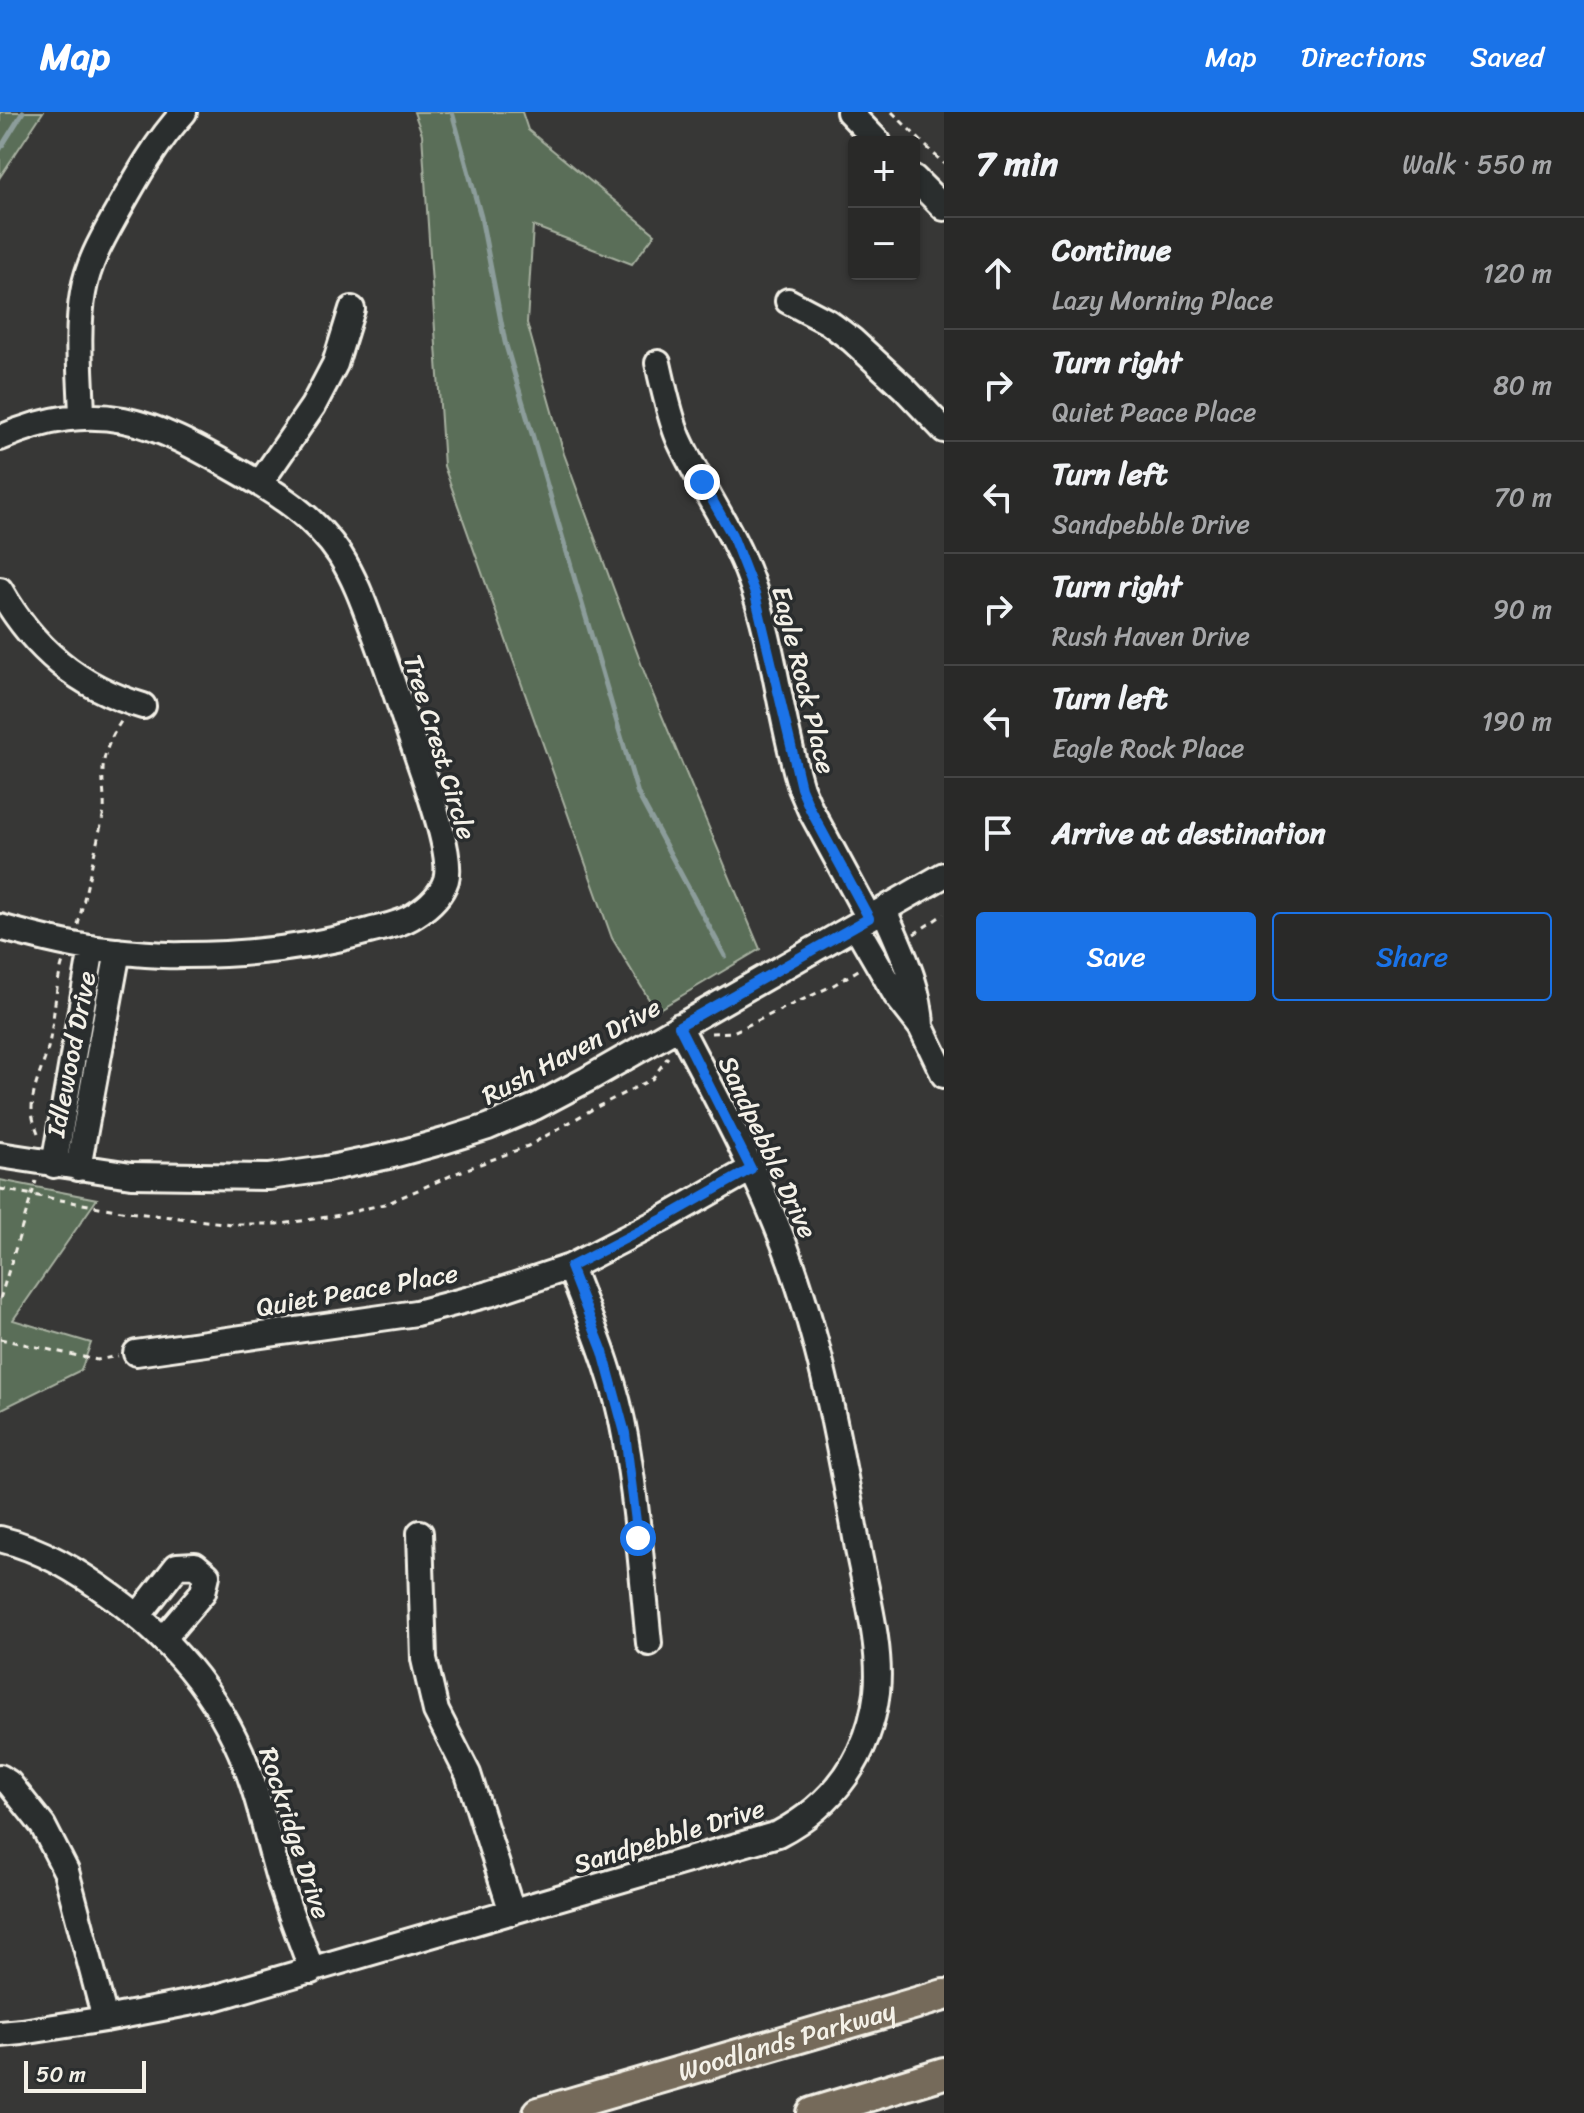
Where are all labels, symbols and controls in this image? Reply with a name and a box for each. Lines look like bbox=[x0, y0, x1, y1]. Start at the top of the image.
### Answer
text: Map bbox=[40, 23, 110, 90]
text: Map bbox=[1205, 32, 1257, 81]
text: Directions bbox=[1301, 32, 1426, 81]
text: Saved bbox=[1470, 32, 1544, 81]
text: 7 min bbox=[976, 134, 1058, 194]
map controls bbox=[848, 136, 920, 280]
button: + bbox=[848, 136, 920, 208]
text: Walk · 550 m bbox=[1402, 141, 1552, 187]
button: − bbox=[848, 208, 920, 280]
text: Continue bbox=[1052, 223, 1171, 277]
text: 120 m bbox=[1483, 250, 1552, 296]
icon: ahead bbox=[976, 251, 1020, 295]
text: Lazy Morning Place bbox=[1052, 277, 1273, 323]
text: Turn right bbox=[1052, 335, 1182, 389]
text: 80 m bbox=[1493, 362, 1552, 408]
icon: right bbox=[976, 363, 1020, 407]
text: Quiet Peace Place bbox=[1052, 389, 1256, 435]
text: Turn left bbox=[1052, 447, 1168, 501]
route end bbox=[684, 464, 720, 500]
text: 70 m bbox=[1494, 474, 1552, 520]
icon: left bbox=[976, 475, 1020, 519]
text: Sandpebble Drive bbox=[1052, 501, 1250, 547]
text: Turn right bbox=[1052, 559, 1182, 613]
street label: Eagle Rock Place bbox=[758, 581, 850, 779]
text: 90 m bbox=[1493, 586, 1552, 632]
icon: right bbox=[976, 587, 1020, 631]
text: Rush Haven Drive bbox=[1052, 613, 1250, 659]
street label: Tree Crest Circle bbox=[390, 649, 490, 845]
text: Turn left bbox=[1052, 671, 1168, 725]
text: 190 m bbox=[1482, 698, 1552, 744]
icon: left bbox=[976, 699, 1020, 743]
text: Eagle Rock Place bbox=[1052, 725, 1244, 771]
text: Arrive at destination bbox=[1052, 806, 1326, 860]
icon: arrive bbox=[976, 811, 1020, 855]
button: Save bbox=[976, 912, 1256, 1001]
button: Share bbox=[1272, 912, 1552, 1001]
street label: Idlewood Drive bbox=[32, 967, 110, 1142]
street label: Rush Haven Drive bbox=[473, 984, 669, 1118]
street label: Sandpebble Drive bbox=[705, 1048, 831, 1246]
street label: Quiet Peace Place bbox=[252, 1250, 462, 1330]
route start bbox=[620, 1520, 656, 1556]
street label: Rockridge Drive bbox=[246, 1741, 344, 1925]
street label: Sandpebble Drive bbox=[568, 1785, 770, 1887]
street label: Woodlands Parkway bbox=[672, 1987, 902, 2094]
text: 50 m bbox=[36, 2055, 86, 2094]
scale bar bbox=[24, 2057, 146, 2093]

